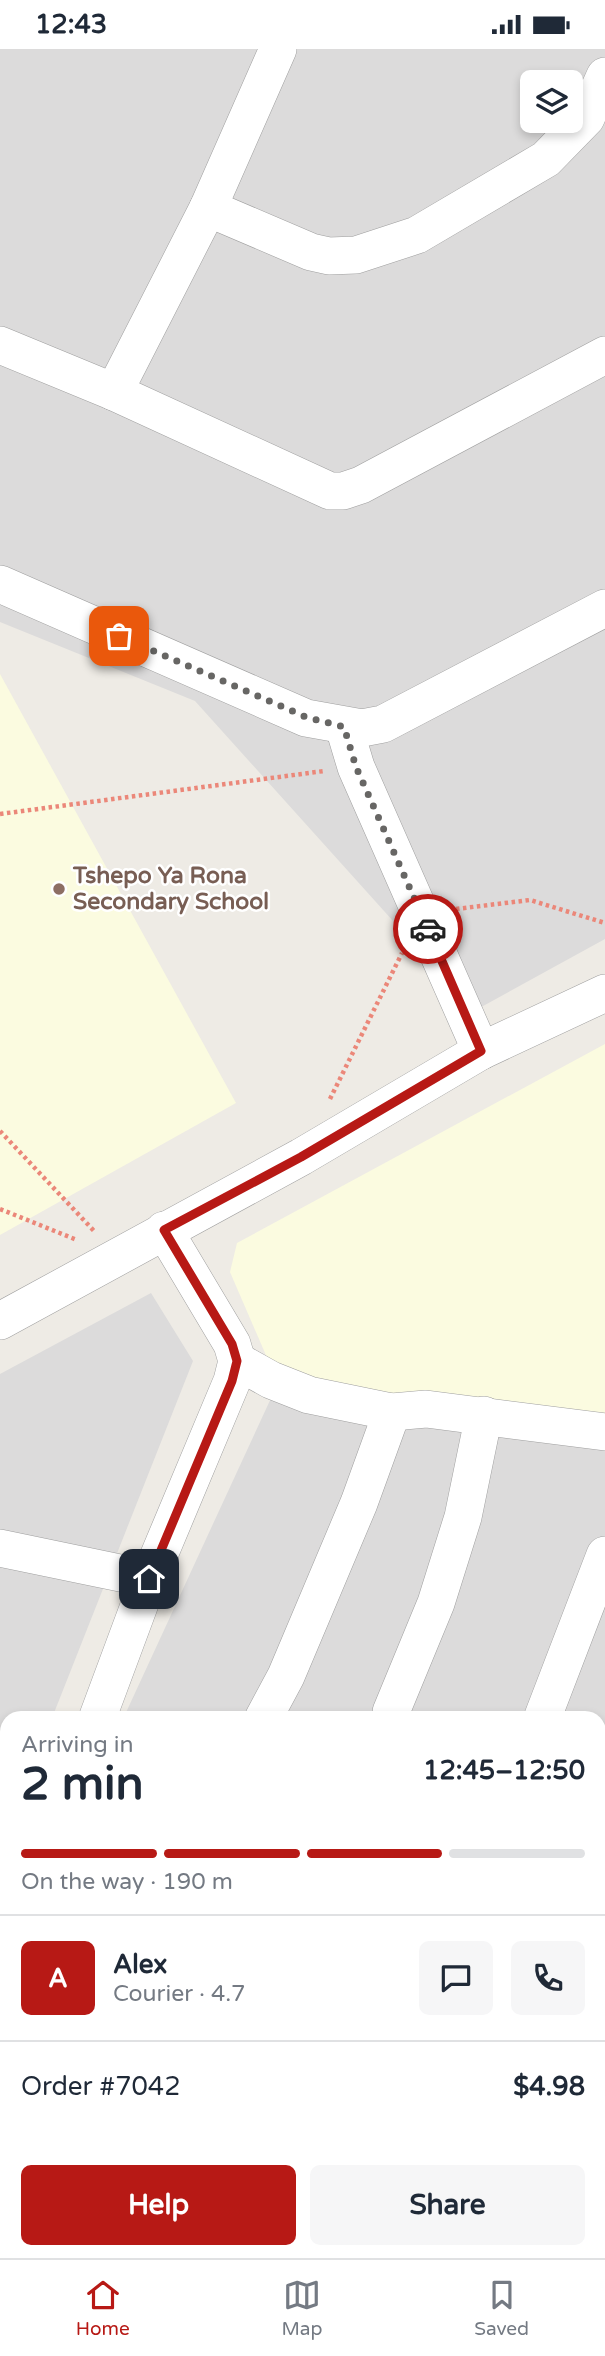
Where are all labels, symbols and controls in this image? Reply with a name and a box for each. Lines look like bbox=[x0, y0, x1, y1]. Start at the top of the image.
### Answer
text: 12:43 bbox=[35, 9, 107, 40]
map controls bbox=[520, 70, 583, 133]
button: layers bbox=[520, 70, 583, 133]
pin bbox=[89, 606, 149, 666]
icon: bag bbox=[100, 617, 138, 655]
place label: Tshepo Ya Rona Secondary School bbox=[72, 862, 269, 916]
marker: Tshepo Ya Rona Secondary School bbox=[51, 881, 67, 897]
courier bbox=[393, 894, 463, 964]
icon: car bbox=[409, 910, 447, 948]
pin bbox=[119, 1549, 179, 1609]
icon: home bbox=[130, 1560, 168, 1598]
text: Arriving in bbox=[21, 1731, 134, 1759]
text: 12:45–12:50 bbox=[423, 1755, 585, 1786]
text: 2 min bbox=[21, 1757, 144, 1812]
text: On the way · 190 m bbox=[21, 1868, 233, 1896]
button: chat bbox=[419, 1941, 493, 2015]
button: phone bbox=[511, 1941, 585, 2015]
text: Alex bbox=[113, 1949, 167, 1980]
text: A bbox=[48, 1963, 68, 1994]
text: Courier · 4.7 bbox=[113, 1980, 246, 2008]
text: Order #7042 bbox=[21, 2071, 181, 2102]
text: $4.98 bbox=[513, 2071, 585, 2102]
button: Help bbox=[21, 2165, 296, 2245]
button: Share bbox=[310, 2165, 585, 2245]
tab: Home bbox=[76, 2276, 130, 2340]
tab: Map bbox=[281, 2276, 322, 2340]
tab: Saved bbox=[474, 2276, 529, 2340]

